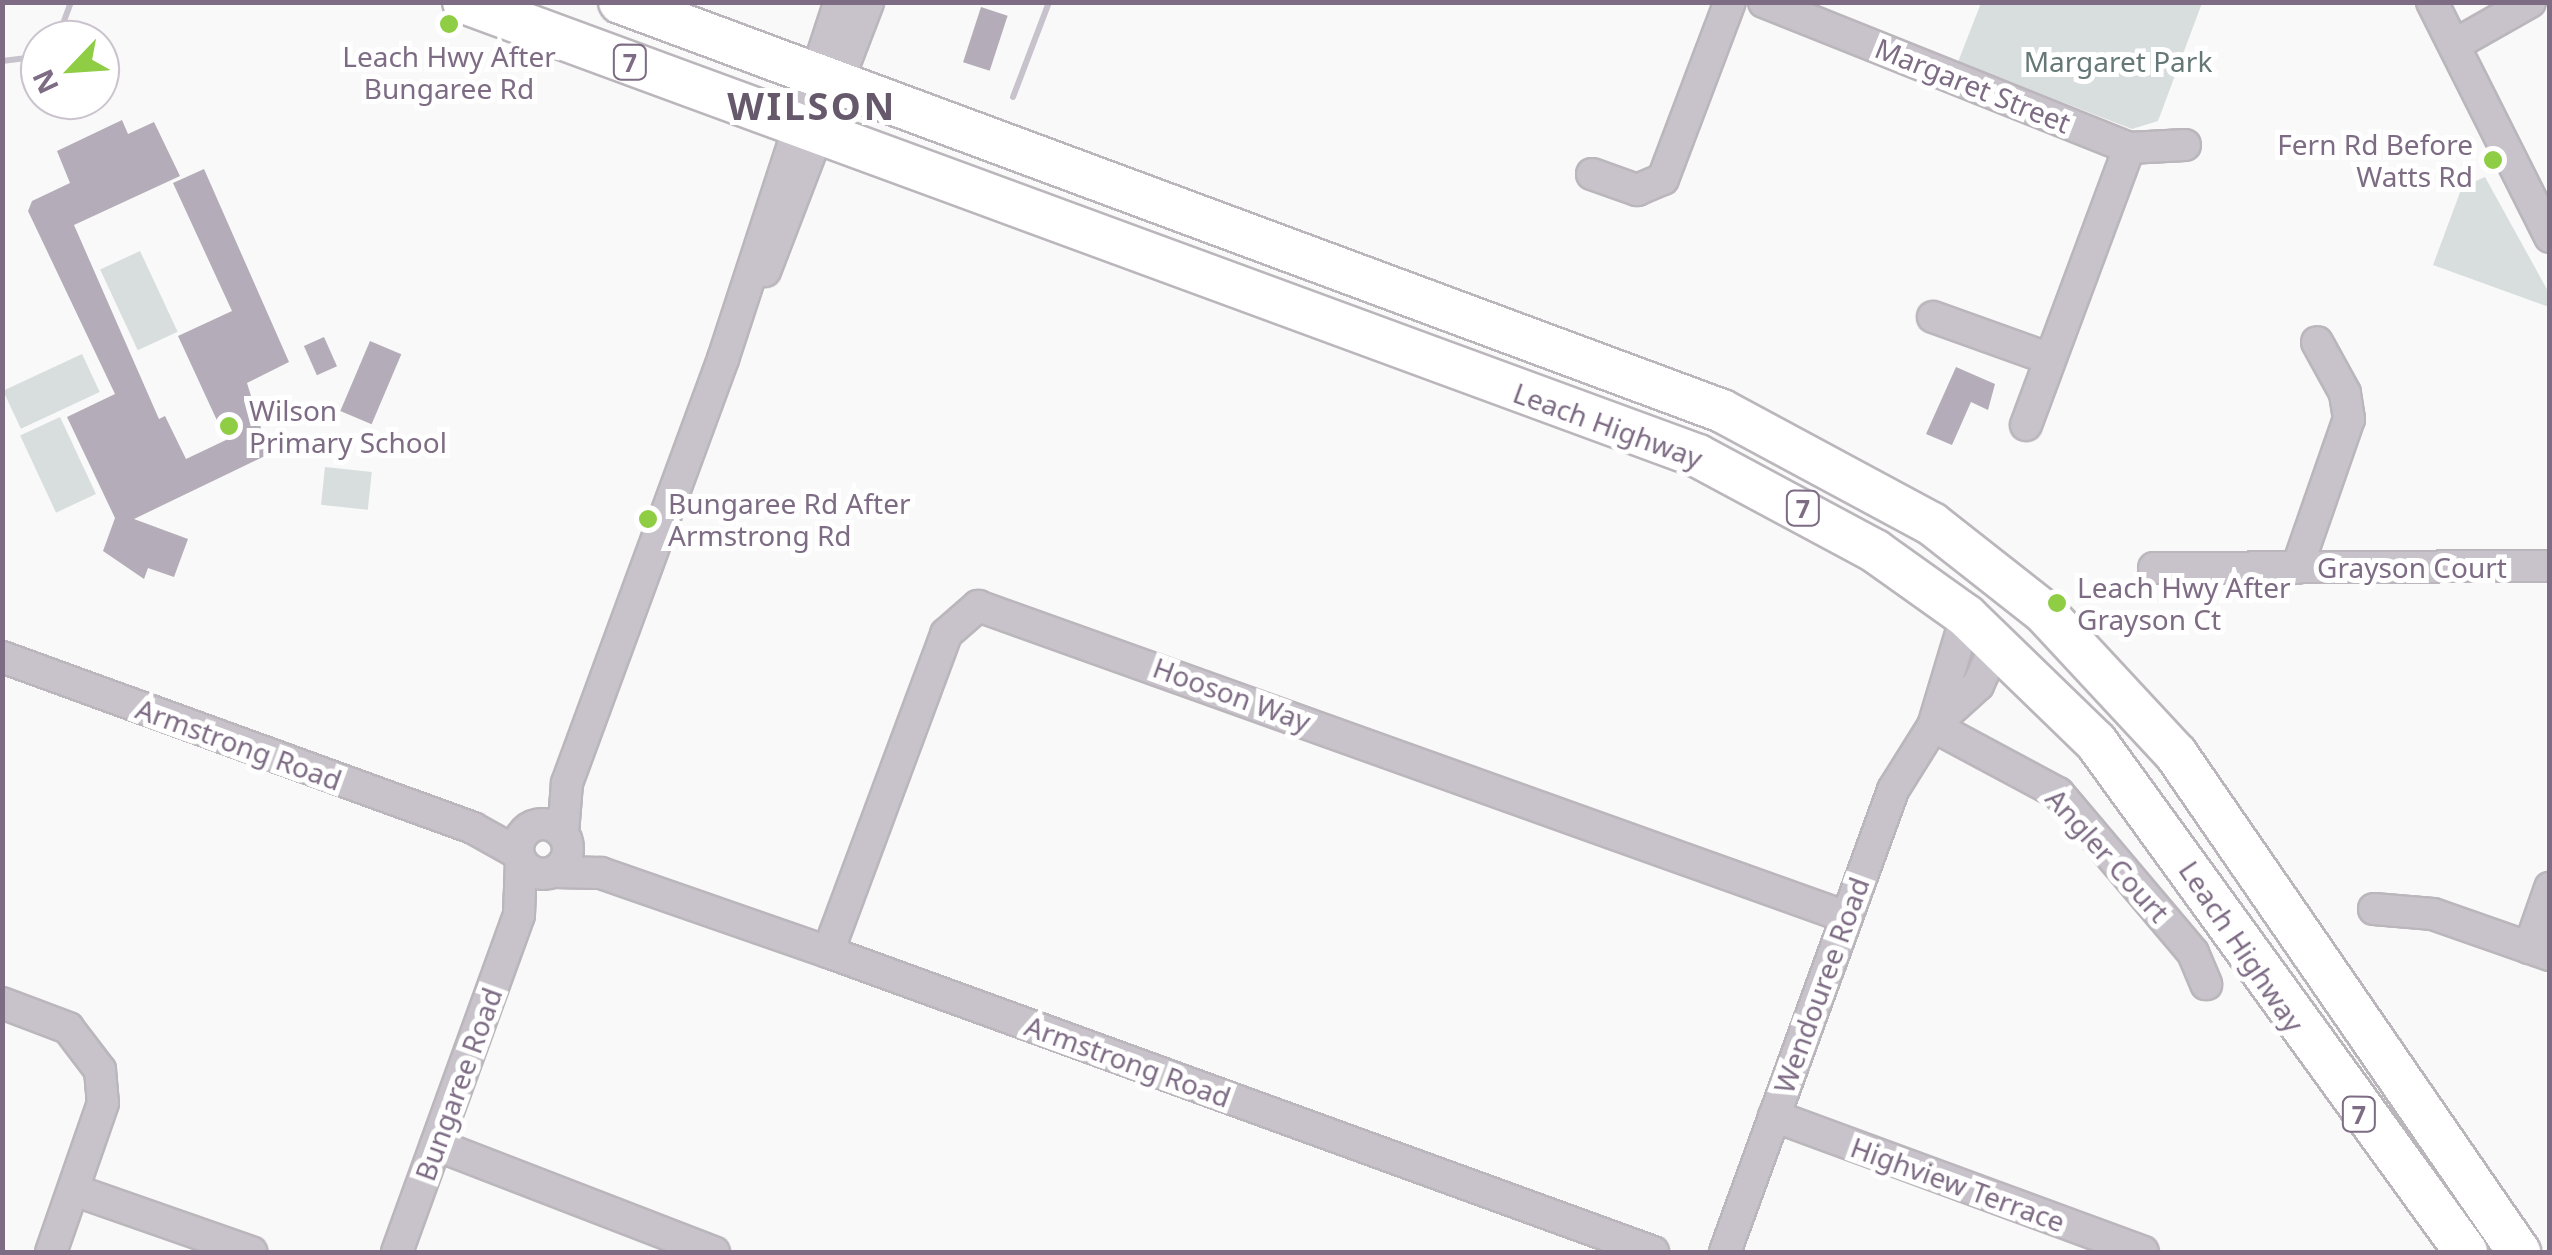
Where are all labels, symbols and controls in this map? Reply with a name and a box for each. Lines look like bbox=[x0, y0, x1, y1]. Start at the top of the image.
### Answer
marker: Leach Hwy After Bungaree Rd bbox=[438, 13, 460, 35]
north arrow bbox=[20, 20, 120, 120]
street label: Margaret Street bbox=[1870, 31, 2076, 139]
place label: Leach Hwy After Bungaree Rd bbox=[342, 39, 556, 105]
road number: 7 bbox=[612, 42, 648, 82]
park label: Margaret Park bbox=[2024, 44, 2212, 78]
text: N bbox=[23, 63, 67, 100]
district label: WILSON bbox=[727, 83, 897, 129]
place label: Fern Rd Before Watts Rd bbox=[2277, 127, 2473, 193]
marker: Fern Rd Before Watts Rd bbox=[2482, 149, 2504, 171]
street label: Leach Highway bbox=[1509, 375, 1707, 475]
place label: Wilson Primary School bbox=[249, 393, 447, 459]
marker: Wilson Primary School bbox=[218, 415, 240, 437]
place label: Bungaree Rd After Armstrong Rd bbox=[668, 486, 911, 552]
road number: 7 bbox=[1786, 488, 1820, 528]
marker: Bungaree Rd After Armstrong Rd bbox=[637, 508, 659, 530]
street label: Grayson Court bbox=[2317, 550, 2507, 584]
place label: Leach Hwy After Grayson Ct bbox=[2077, 570, 2290, 636]
marker: Leach Hwy After Grayson Ct bbox=[2046, 592, 2068, 614]
street label: Hooson Way bbox=[1149, 650, 1315, 738]
street label: Armstrong Road bbox=[132, 691, 346, 797]
street label: Angler Court bbox=[2039, 781, 2177, 929]
street label: Leach Highway bbox=[2173, 854, 2311, 1038]
street label: Wendouree Road bbox=[1766, 873, 1876, 1097]
street label: Bungaree Road bbox=[408, 983, 508, 1185]
street label: Armstrong Road bbox=[1021, 1008, 1235, 1114]
road number: 7 bbox=[2342, 1094, 2376, 1134]
street label: Highview Terrace bbox=[1846, 1130, 2070, 1238]

